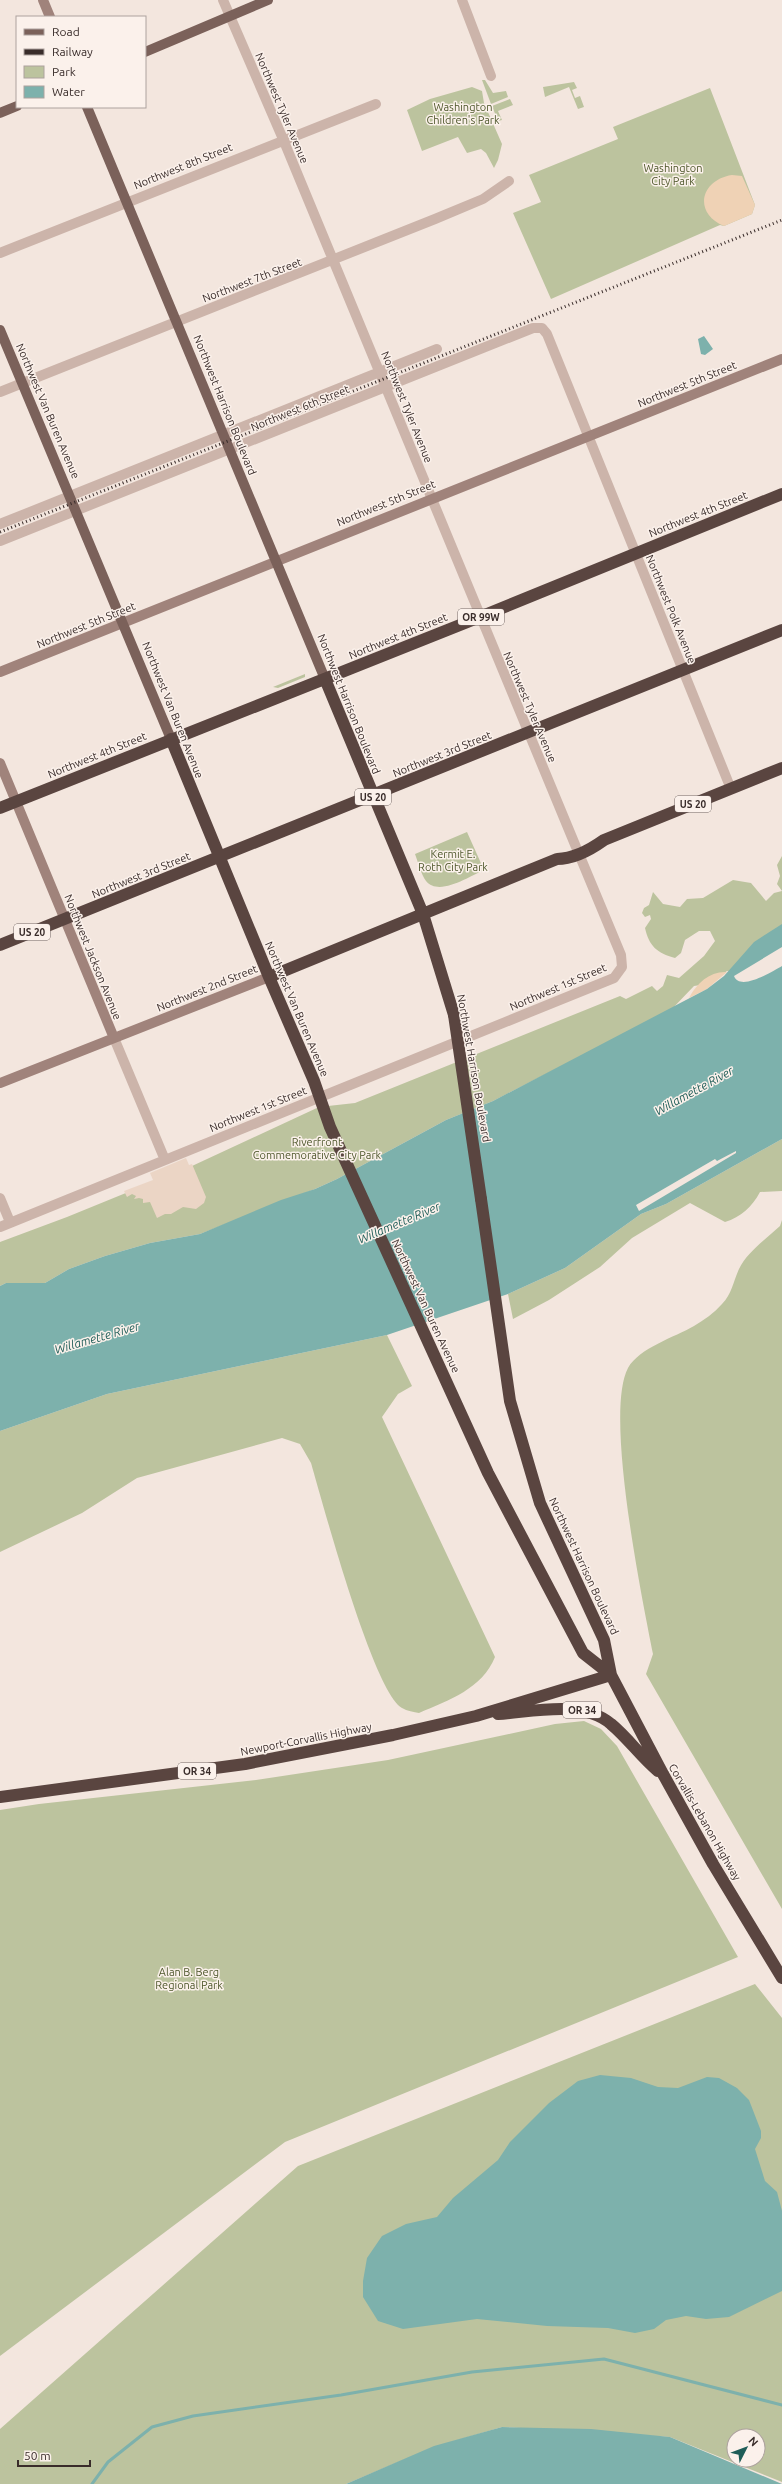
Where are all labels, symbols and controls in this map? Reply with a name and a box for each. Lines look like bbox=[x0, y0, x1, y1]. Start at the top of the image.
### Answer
legend bbox=[16, 16, 146, 108]
text: Road bbox=[52, 25, 80, 38]
text: Railway bbox=[52, 45, 93, 58]
street label: Northwest Tyler Avenue bbox=[253, 51, 311, 165]
text: Park bbox=[52, 65, 76, 78]
text: Water bbox=[52, 85, 85, 98]
park label: Washington Children's Park bbox=[426, 101, 500, 126]
street label: Northwest 8th Street bbox=[132, 140, 235, 191]
park label: Washington City Park bbox=[644, 162, 702, 187]
street label: Northwest 7th Street bbox=[201, 255, 304, 304]
street label: Northwest Harrison Boulevard bbox=[191, 333, 259, 477]
street label: Northwest Van Buren Avenue bbox=[14, 342, 82, 480]
street label: Northwest Tyler Avenue bbox=[379, 349, 435, 465]
street label: Northwest 5th Street bbox=[636, 358, 739, 409]
street label: Northwest 6th Street bbox=[249, 382, 352, 433]
street label: Northwest 5th Street bbox=[335, 477, 438, 528]
street label: Northwest 4th Street bbox=[647, 488, 750, 539]
street label: Northwest Polk Avenue bbox=[644, 553, 698, 665]
street label: Northwest 5th Street bbox=[35, 599, 138, 650]
road number: OR 99W bbox=[458, 609, 504, 625]
street label: Northwest 4th Street bbox=[347, 610, 450, 661]
street label: Northwest Harrison Boulevard bbox=[315, 632, 383, 776]
street label: Northwest Van Buren Avenue bbox=[140, 640, 206, 780]
street label: Northwest Tyler Avenue bbox=[501, 650, 559, 764]
street label: Northwest 3rd Street bbox=[391, 728, 494, 779]
street label: Northwest 4th Street bbox=[46, 729, 149, 780]
road number: US 20 bbox=[355, 789, 391, 805]
road number: US 20 bbox=[675, 796, 711, 812]
park label: Kermit E. Roth City Park bbox=[418, 848, 488, 873]
street label: Northwest 3rd Street bbox=[90, 849, 193, 900]
street label: Northwest Jackson Avenue bbox=[62, 893, 124, 1021]
road number: US 20 bbox=[14, 924, 50, 940]
street label: Northwest Van Buren Avenue bbox=[263, 940, 331, 1078]
street label: Northwest 1st Street bbox=[508, 961, 609, 1013]
street label: Northwest 2nd Street bbox=[155, 962, 260, 1014]
street label: Northwest Harrison Boulevard bbox=[455, 993, 493, 1143]
water label: Willamette River bbox=[652, 1063, 736, 1117]
street label: Northwest 1st Street bbox=[208, 1084, 309, 1134]
park label: Riverfront Commemorative City Park bbox=[253, 1136, 382, 1161]
water label: Willamette River bbox=[356, 1199, 442, 1246]
street label: Northwest Van Buren Avenue bbox=[390, 1237, 462, 1375]
water label: Willamette River bbox=[53, 1319, 141, 1356]
street label: Northwest Harrison Boulevard bbox=[547, 1496, 621, 1636]
road number: OR 34 bbox=[563, 1702, 601, 1718]
street label: Newport-Corvallis Highway bbox=[239, 1720, 373, 1758]
street label: Corvallis-Lebanon Highway bbox=[667, 1762, 744, 1883]
road number: OR 34 bbox=[178, 1763, 216, 1779]
park label: Alan B. Berg Regional Park bbox=[155, 1966, 223, 1991]
north arrow bbox=[726, 2428, 766, 2468]
text: N bbox=[746, 2434, 761, 2448]
scale bar bbox=[18, 2442, 90, 2468]
text: 50 m bbox=[24, 2449, 51, 2462]

